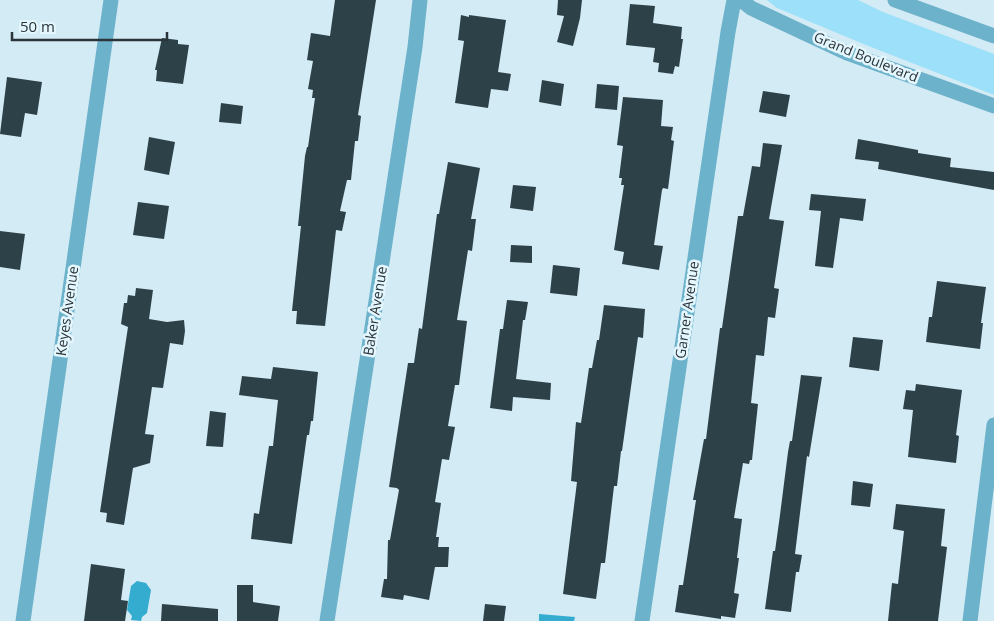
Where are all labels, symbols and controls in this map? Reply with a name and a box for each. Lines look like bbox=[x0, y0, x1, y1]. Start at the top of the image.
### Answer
scale bar bbox=[12, 10, 168, 42]
text: 50 m bbox=[20, 16, 55, 36]
street label: Grand Boulevard bbox=[811, 27, 921, 86]
street label: Garner Avenue bbox=[670, 260, 703, 360]
street label: Keyes Avenue bbox=[51, 265, 82, 357]
street label: Baker Avenue bbox=[358, 265, 391, 357]

